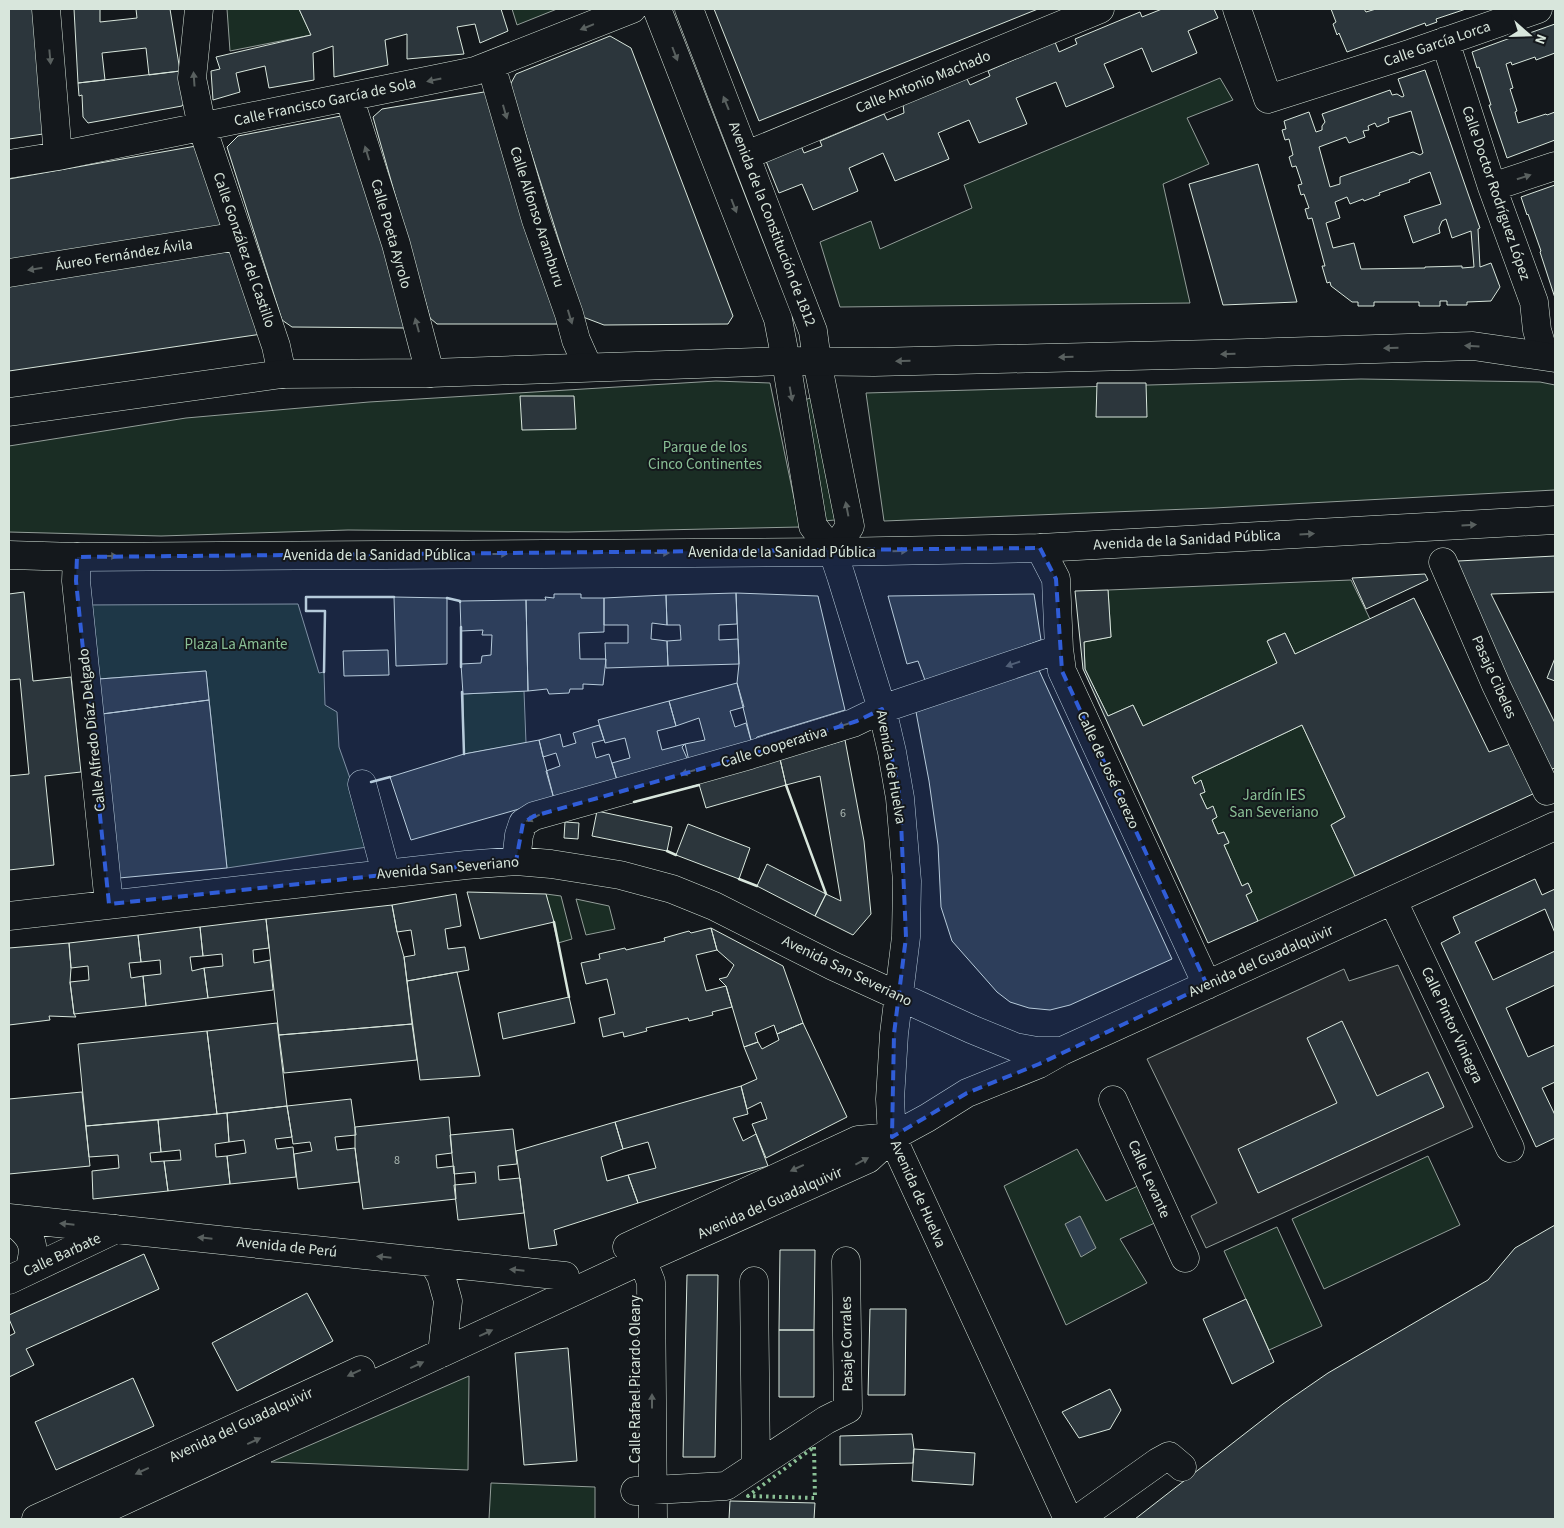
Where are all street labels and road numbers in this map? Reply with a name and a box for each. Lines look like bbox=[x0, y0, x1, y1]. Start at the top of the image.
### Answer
street label: Calle García Lorca bbox=[1381, 16, 1493, 72]
street label: Calle Antonio Machado bbox=[852, 45, 994, 119]
street label: Calle Francisco García de Sola bbox=[232, 72, 418, 132]
street label: Calle Doctor Rodríguez López bbox=[1456, 103, 1536, 283]
street label: Avenida de la Constitución de 1812 bbox=[723, 119, 821, 329]
street label: Calle Alfonso Aramburu bbox=[504, 144, 570, 290]
street label: Calle González del Castillo bbox=[207, 169, 281, 331]
street label: Calle Poeta Ayrolo bbox=[365, 177, 417, 291]
street label: Áureo Fernández Ávila bbox=[54, 234, 194, 276]
street label: Avenida de la Sanidad Pública bbox=[1093, 525, 1281, 555]
street label: Avenida de la Sanidad Pública bbox=[688, 542, 876, 563]
street label: Avenida de la Sanidad Pública bbox=[283, 545, 471, 566]
street label: Pasaje Cibeles bbox=[1466, 632, 1522, 722]
street label: Calle Alfredo Díaz Delgado bbox=[73, 647, 111, 813]
street label: Avenida de Huelva bbox=[871, 708, 911, 826]
street label: Calle de José Cerezo bbox=[1071, 708, 1145, 832]
street label: Calle Cooperativa bbox=[718, 721, 830, 773]
street label: Avenida San Severiano bbox=[376, 851, 520, 885]
street label: Avenida del Guadalquivir bbox=[1185, 919, 1338, 1002]
street label: Avenida San Severiano bbox=[778, 930, 916, 1012]
street label: Calle Pintor Viniegra bbox=[1416, 963, 1488, 1087]
street label: Avenida de Huelva bbox=[885, 1137, 951, 1251]
street label: Calle Levante bbox=[1122, 1137, 1176, 1221]
street label: Avenida del Guadalquivir bbox=[694, 1161, 847, 1244]
street label: Calle Barbate bbox=[20, 1228, 104, 1282]
street label: Avenida de Perú bbox=[236, 1231, 338, 1263]
street label: Calle Rafael Picardo Oleary bbox=[625, 1295, 646, 1463]
street label: Pasaje Corrales bbox=[836, 1296, 858, 1392]
street label: Avenida del Guadalquivir bbox=[166, 1382, 317, 1468]

